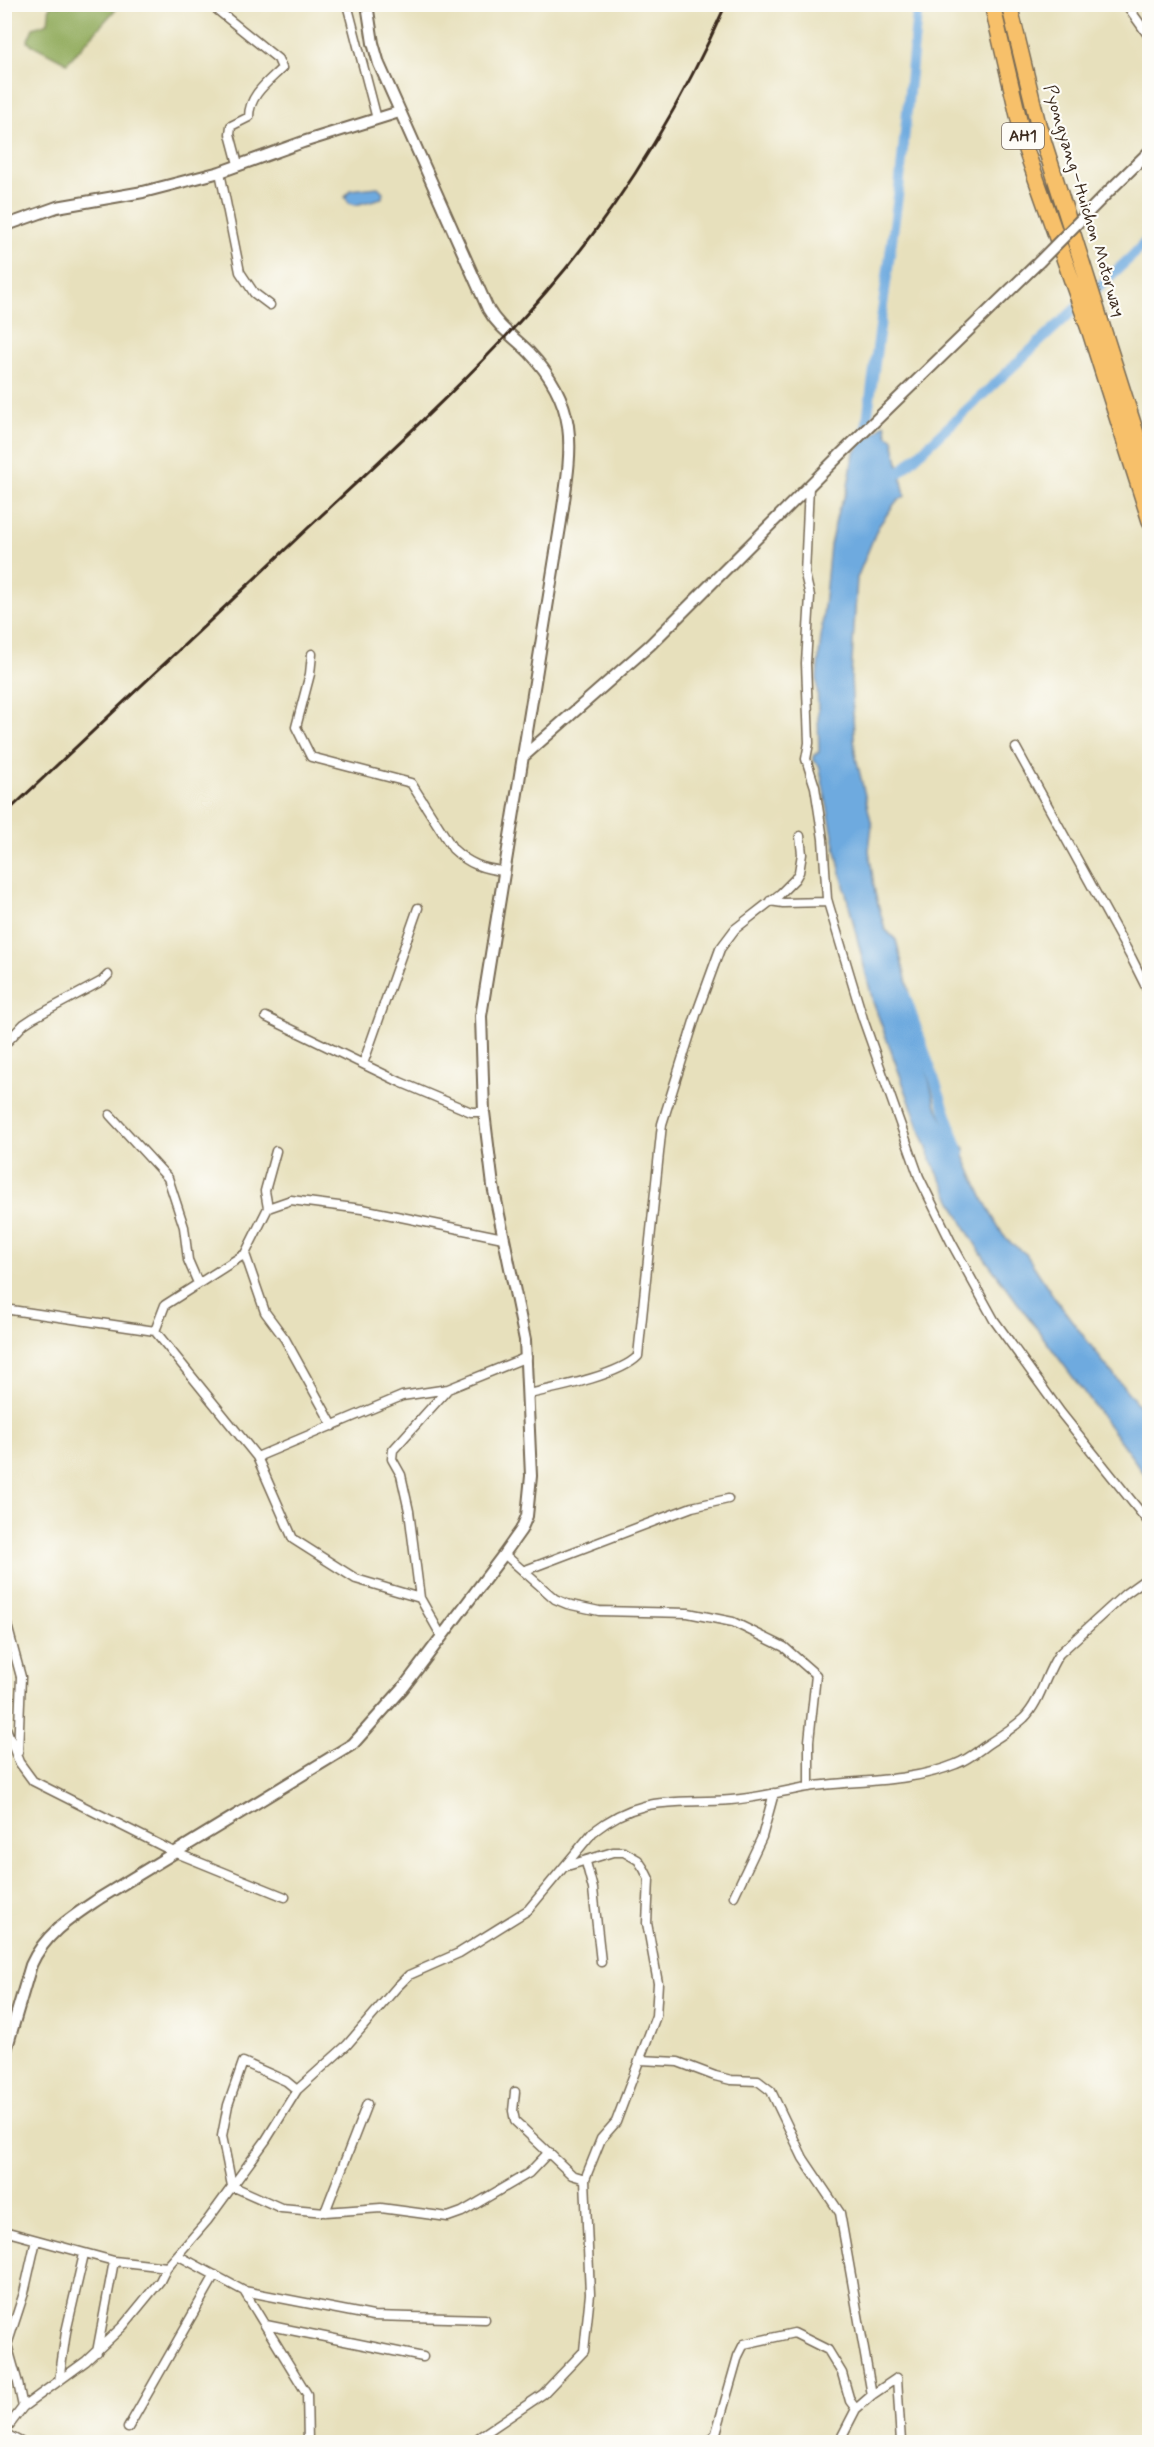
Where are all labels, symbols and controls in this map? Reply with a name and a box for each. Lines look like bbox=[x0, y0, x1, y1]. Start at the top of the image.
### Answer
street label: Pyongyang–Huichon Motorway bbox=[1037, 82, 1131, 320]
road number: AH1 bbox=[1002, 123, 1044, 149]

